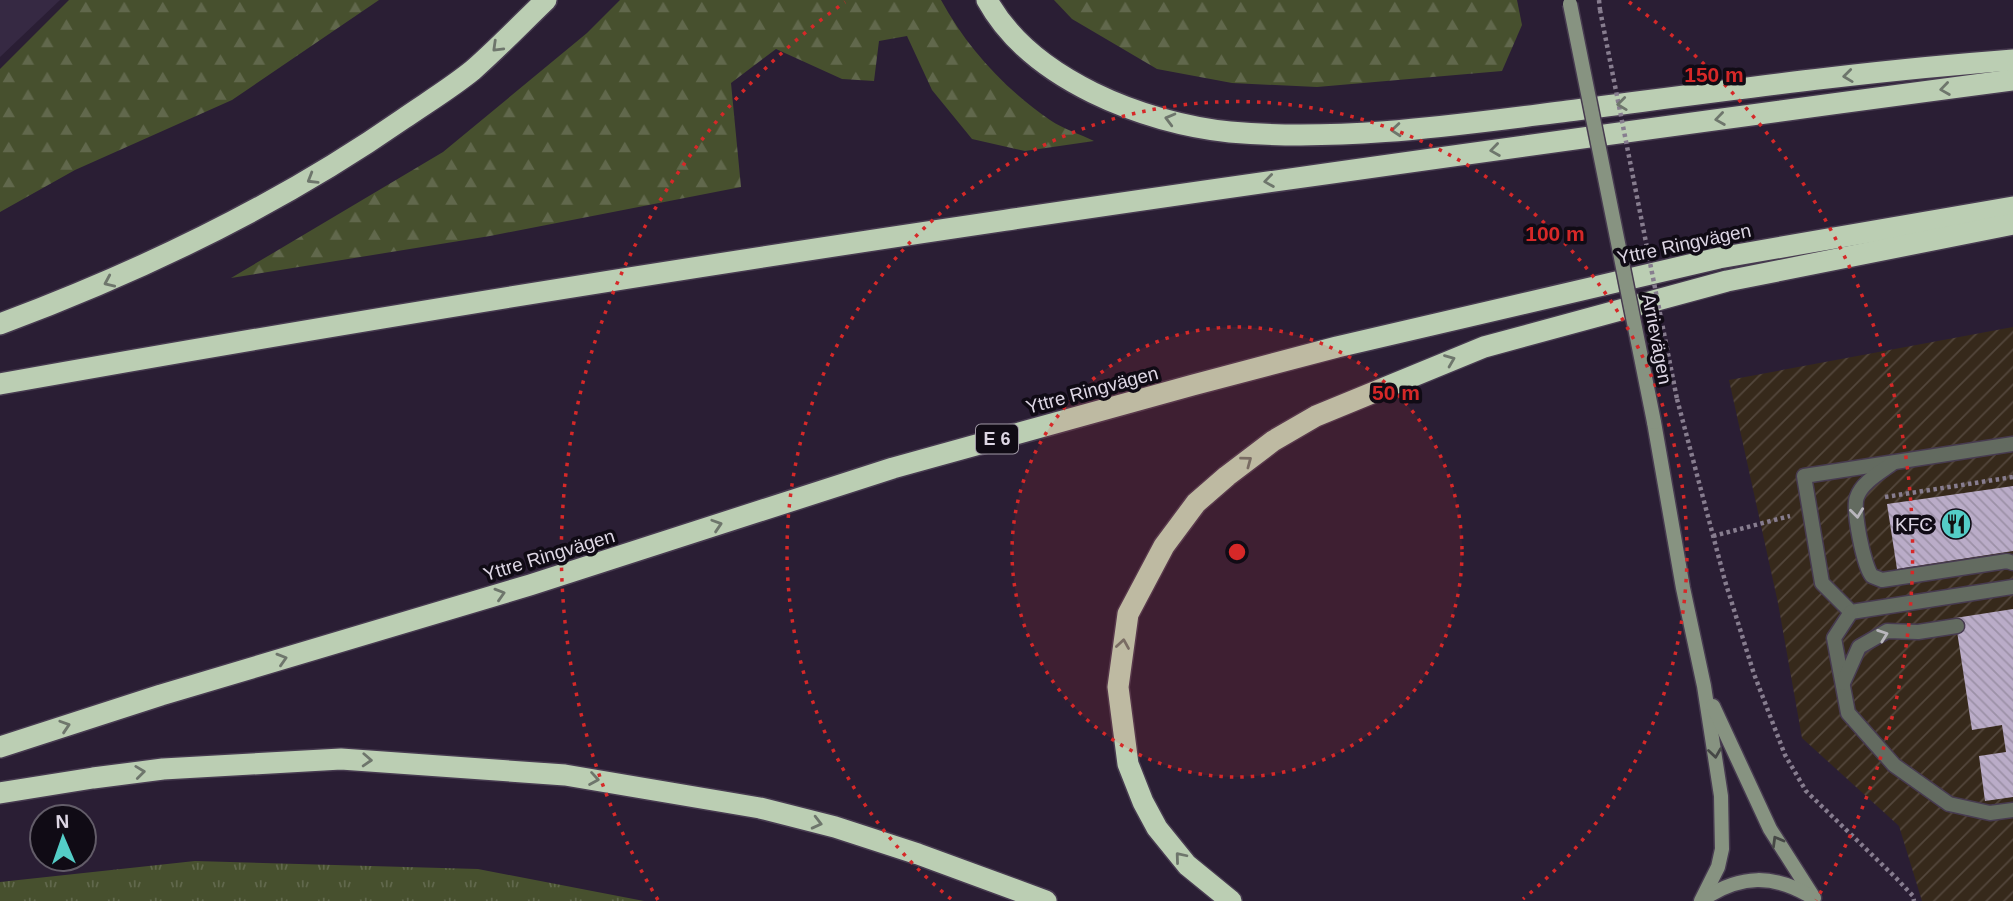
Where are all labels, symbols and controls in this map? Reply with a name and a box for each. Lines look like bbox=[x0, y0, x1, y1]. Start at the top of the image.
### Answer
one-way arrow bbox=[492, 39, 505, 52]
text: 150 m bbox=[1684, 63, 1744, 86]
one-way arrow bbox=[1842, 68, 1853, 83]
one-way arrow bbox=[1939, 81, 1951, 96]
one-way arrow bbox=[1616, 97, 1628, 112]
one-way arrow bbox=[1714, 111, 1726, 126]
one-way arrow bbox=[1164, 113, 1176, 128]
one-way arrow bbox=[1390, 122, 1401, 137]
one-way arrow bbox=[1489, 142, 1500, 157]
one-way arrow bbox=[306, 170, 319, 183]
one-way arrow bbox=[1263, 173, 1275, 188]
street label: Yttre Ringvägen bbox=[1615, 220, 1753, 268]
text: 100 m bbox=[1525, 222, 1585, 245]
one-way arrow bbox=[104, 274, 116, 288]
street label: Arrievägen bbox=[1638, 292, 1676, 386]
one-way arrow bbox=[1443, 355, 1455, 369]
street label: Yttre Ringvägen bbox=[1023, 362, 1161, 418]
text: 50 m bbox=[1372, 381, 1420, 404]
road number: E 6 bbox=[976, 424, 1018, 454]
one-way arrow bbox=[1239, 456, 1252, 469]
restaurant icon: KFC bbox=[1939, 507, 1973, 541]
one-way arrow bbox=[1850, 508, 1865, 519]
place label: KFC bbox=[1895, 514, 1933, 535]
one-way arrow bbox=[710, 519, 723, 533]
street label: Yttre Ringvägen bbox=[481, 525, 617, 585]
centre of rings bbox=[1225, 540, 1249, 564]
one-way arrow bbox=[494, 587, 506, 602]
one-way arrow bbox=[1876, 630, 1888, 644]
one-way arrow bbox=[1115, 639, 1130, 650]
one-way arrow bbox=[276, 652, 288, 667]
one-way arrow bbox=[58, 720, 71, 734]
one-way arrow bbox=[1707, 747, 1722, 759]
one-way arrow bbox=[362, 752, 373, 767]
one-way arrow bbox=[134, 765, 146, 780]
one-way arrow bbox=[588, 771, 600, 786]
north arrow bbox=[28, 803, 98, 873]
text: N bbox=[55, 811, 70, 832]
one-way arrow bbox=[811, 815, 823, 829]
one-way arrow bbox=[1772, 835, 1785, 848]
one-way arrow bbox=[1176, 852, 1188, 865]

